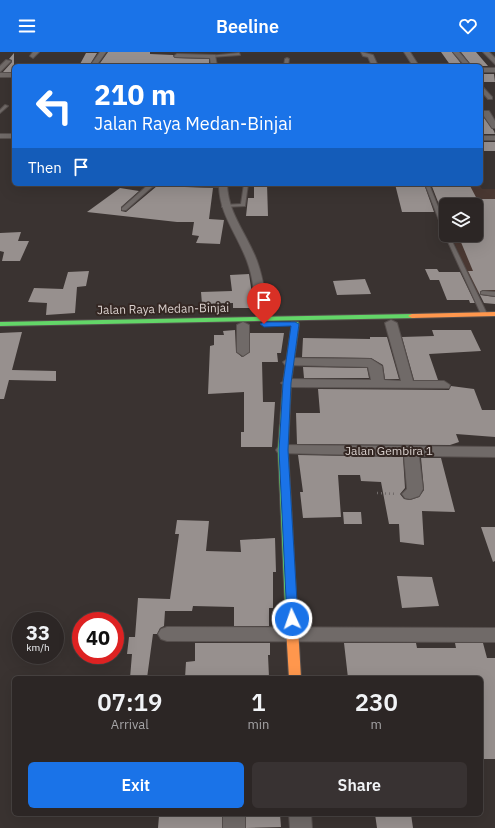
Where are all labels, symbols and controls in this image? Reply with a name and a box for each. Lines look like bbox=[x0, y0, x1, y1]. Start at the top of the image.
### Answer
icon: menu bbox=[16, 15, 38, 37]
text: Beeline bbox=[216, 15, 279, 38]
icon: heart bbox=[457, 15, 479, 37]
text: 210 m bbox=[94, 76, 176, 113]
icon: left bbox=[28, 80, 80, 132]
text: Jalan Raya Medan-Binjai bbox=[94, 112, 292, 135]
icon: arrive bbox=[70, 156, 92, 178]
text: Then bbox=[28, 158, 62, 177]
map controls bbox=[439, 198, 483, 242]
button: layers bbox=[439, 198, 483, 242]
pin bbox=[247, 283, 281, 324]
icon: arrive bbox=[253, 289, 275, 311]
street label: Jalan Raya Medan-Binjai bbox=[97, 300, 229, 317]
street label: Jalan Gembira 1 bbox=[345, 443, 433, 458]
position arrow bbox=[271, 598, 313, 640]
speed limit sign: 40 bbox=[72, 612, 124, 664]
text: 33 bbox=[26, 619, 50, 646]
text: km/h bbox=[26, 641, 50, 654]
text: 07:19 bbox=[97, 686, 162, 718]
text: 1 bbox=[251, 686, 266, 718]
text: 230 bbox=[355, 686, 398, 718]
text: Arrival bbox=[111, 716, 149, 733]
text: min bbox=[248, 716, 270, 733]
text: m bbox=[371, 716, 382, 733]
button: Exit bbox=[28, 762, 244, 808]
button: Share bbox=[252, 762, 467, 808]

